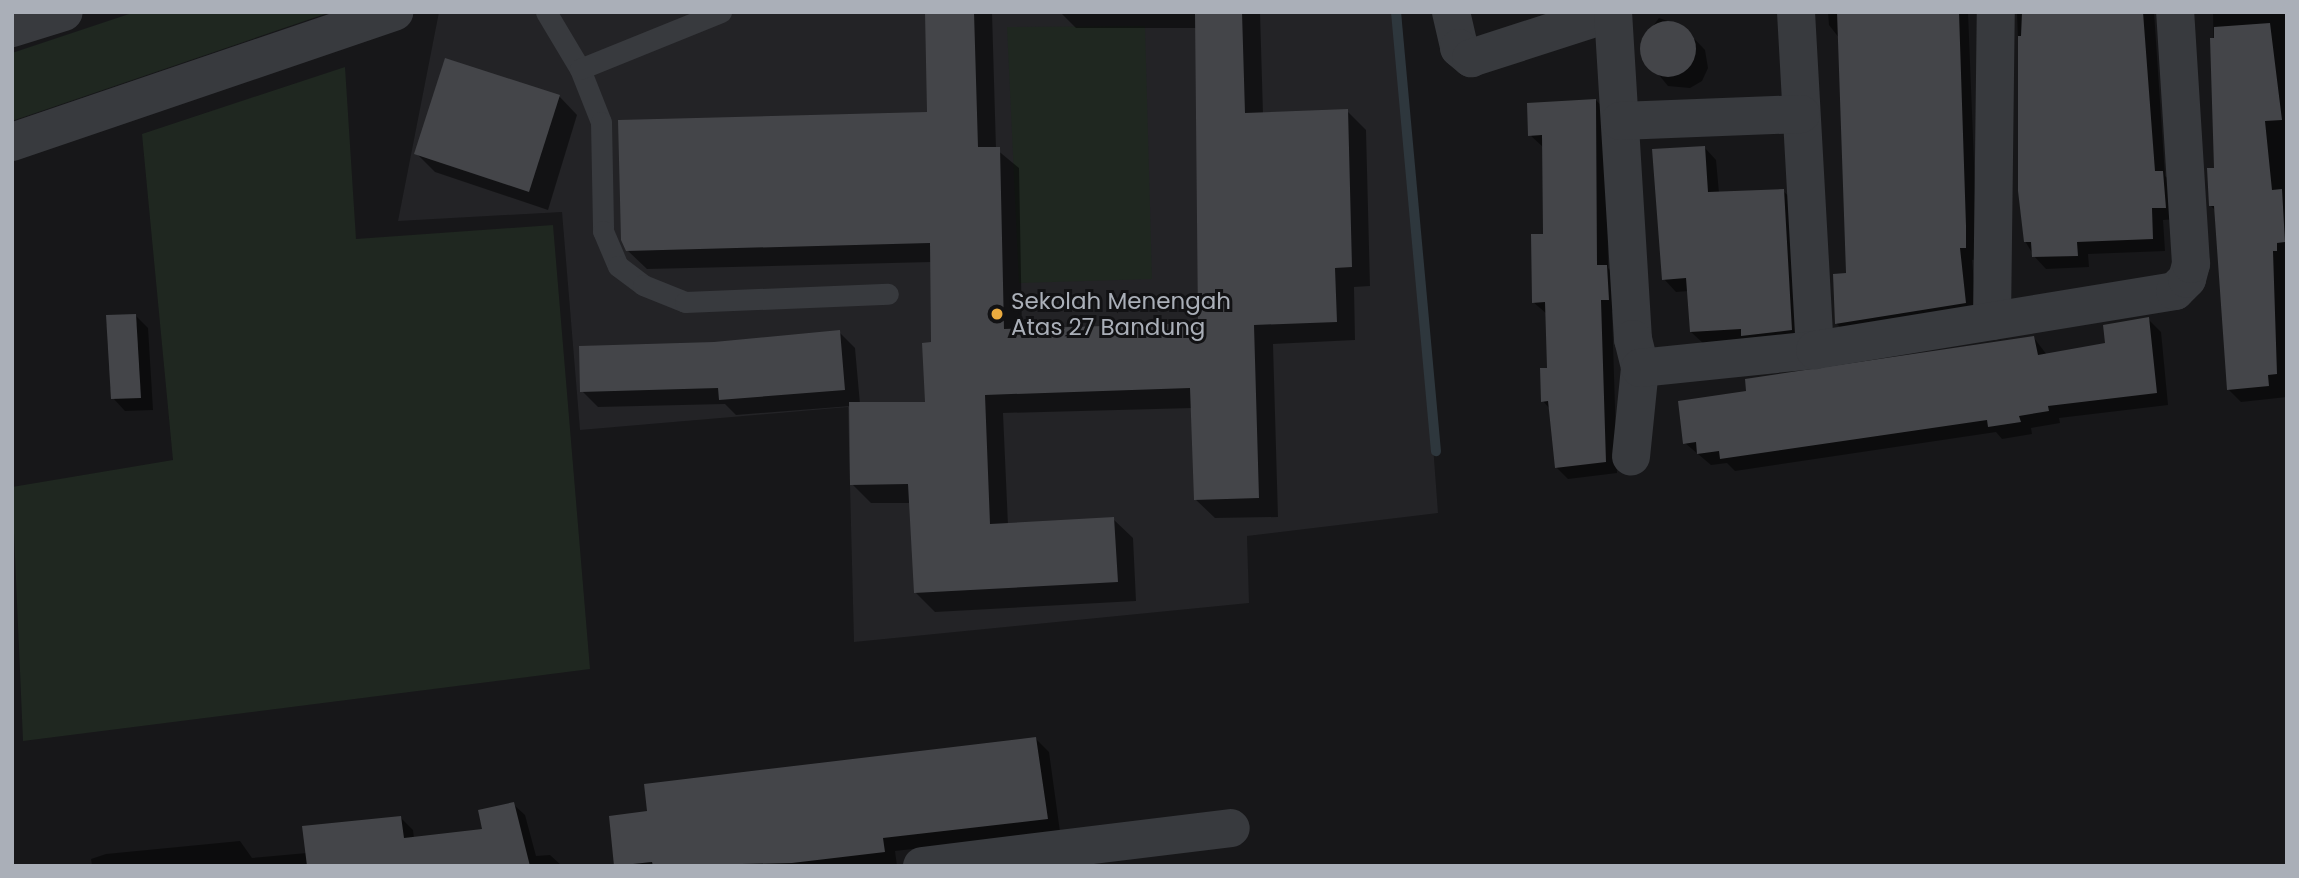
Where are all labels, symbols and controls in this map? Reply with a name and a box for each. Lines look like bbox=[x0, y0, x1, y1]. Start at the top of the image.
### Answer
place label: Sekolah Menengah Atas 27 Bandung bbox=[1011, 287, 1231, 341]
marker: Sekolah Menengah Atas 27 Bandung bbox=[989, 306, 1005, 322]

